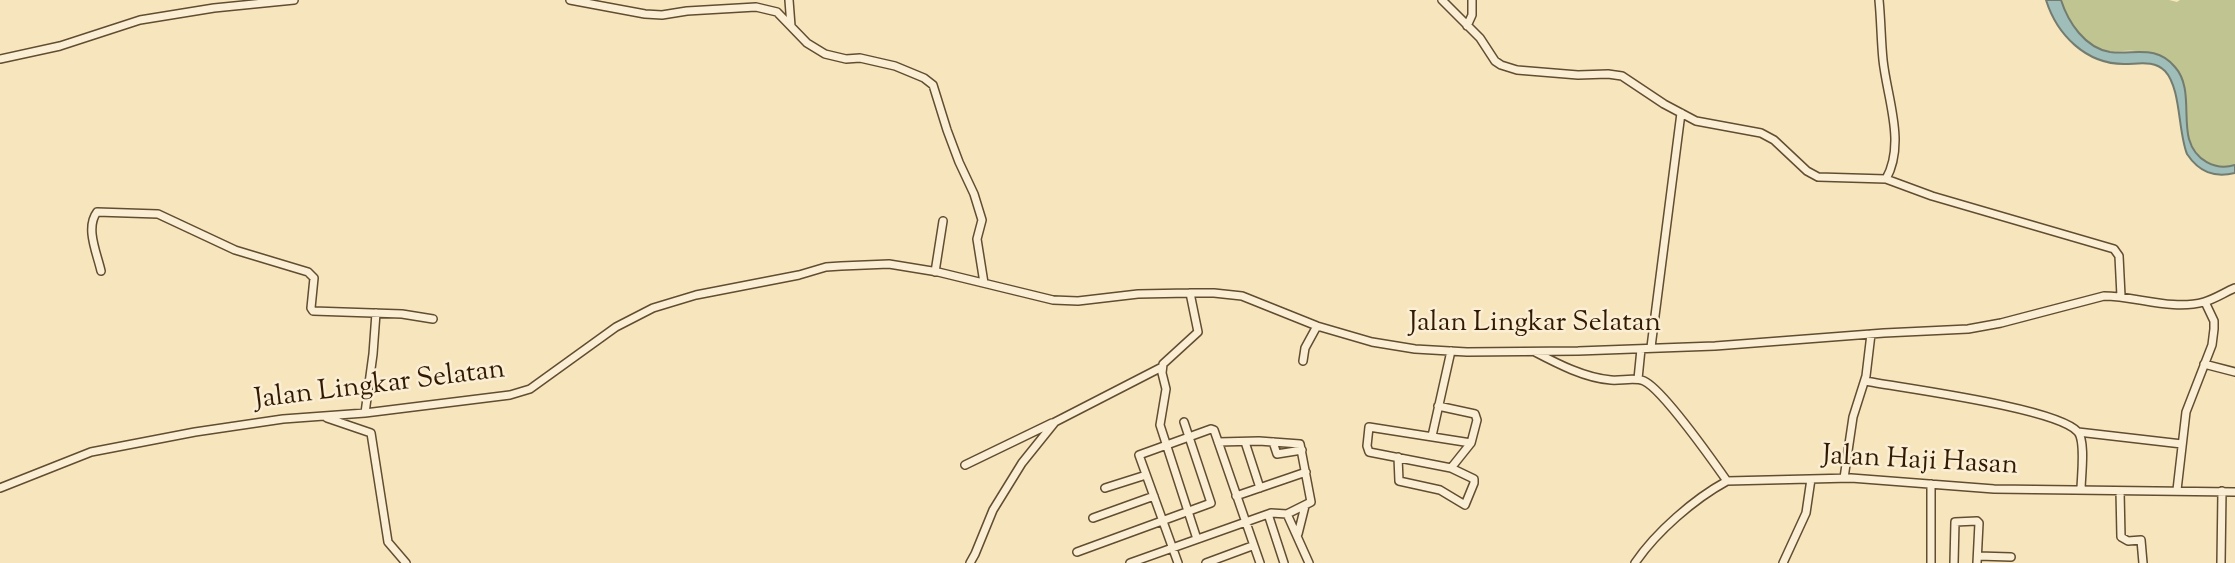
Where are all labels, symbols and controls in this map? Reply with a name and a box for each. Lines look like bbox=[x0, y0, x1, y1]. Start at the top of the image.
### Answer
street label: Jalan Lingkar Selatan bbox=[1409, 308, 1661, 342]
street label: Jalan Lingkar Selatan bbox=[253, 355, 507, 419]
street label: Jalan Haji Hasan bbox=[1821, 441, 2019, 485]

